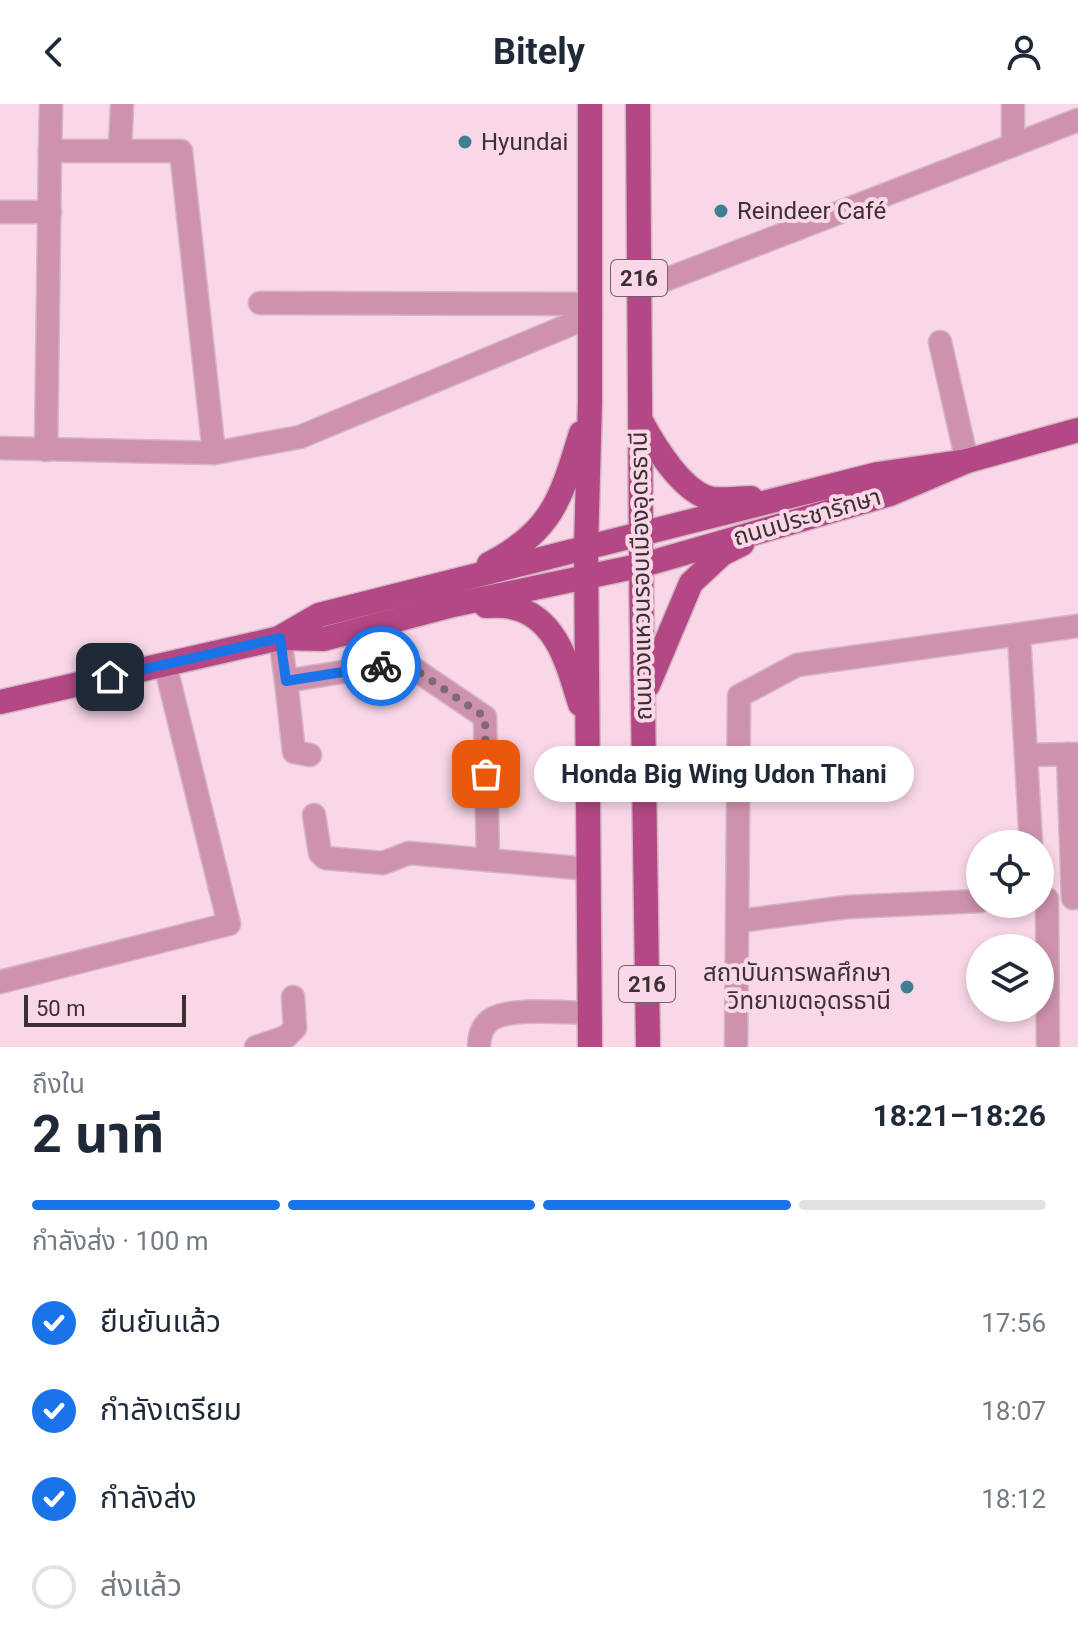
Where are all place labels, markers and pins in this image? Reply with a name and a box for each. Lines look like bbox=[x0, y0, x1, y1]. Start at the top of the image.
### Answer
place label: Hyundai bbox=[481, 128, 568, 156]
marker: Hyundai bbox=[456, 133, 474, 151]
place label: Reindeer Café bbox=[737, 197, 886, 225]
marker: Reindeer Café bbox=[712, 202, 730, 220]
pin bbox=[76, 643, 144, 711]
pin bbox=[452, 740, 520, 808]
callout: Honda Big Wing Udon Thani bbox=[534, 746, 914, 802]
place label: สถาบันการพลศึกษา วิทยาเขตอุดรธานี bbox=[703, 959, 891, 1016]
marker: สถาบันการพลศึกษา วิทยาเขตอุดรธานี bbox=[898, 978, 916, 996]

